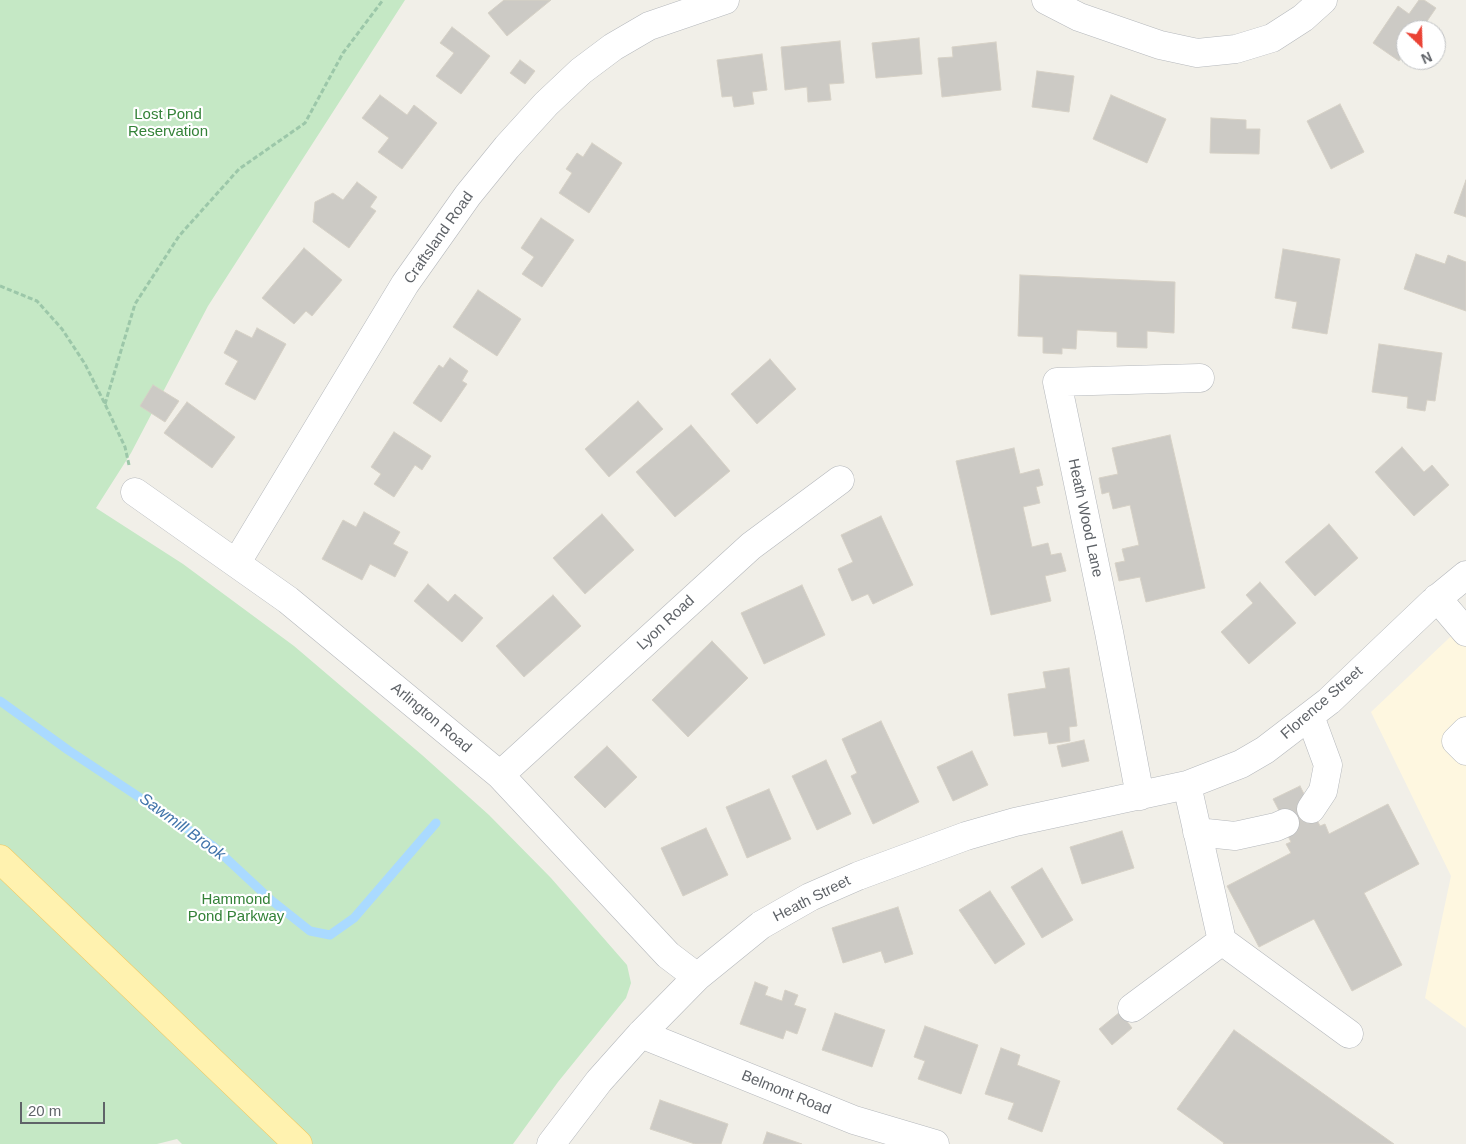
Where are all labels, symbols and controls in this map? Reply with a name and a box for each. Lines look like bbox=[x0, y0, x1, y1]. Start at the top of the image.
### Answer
north arrow bbox=[1396, 20, 1446, 70]
text: N bbox=[1419, 48, 1435, 67]
park label: Lost Pond Reservation bbox=[128, 106, 208, 141]
street label: Craftsland Road bbox=[401, 188, 477, 288]
street label: Heath Wood Lane bbox=[1064, 457, 1106, 579]
street label: Lyon Road bbox=[634, 592, 698, 654]
street label: Florence Street bbox=[1277, 663, 1367, 743]
street label: Arlington Road bbox=[387, 679, 475, 757]
water label: Sawmill Brook bbox=[135, 789, 229, 865]
street label: Heath Street bbox=[770, 872, 854, 926]
park label: Hammond Pond Parkway bbox=[188, 891, 284, 926]
street label: Belmont Road bbox=[739, 1067, 833, 1119]
scale bar bbox=[22, 1092, 108, 1124]
text: 20 m bbox=[28, 1102, 61, 1119]

